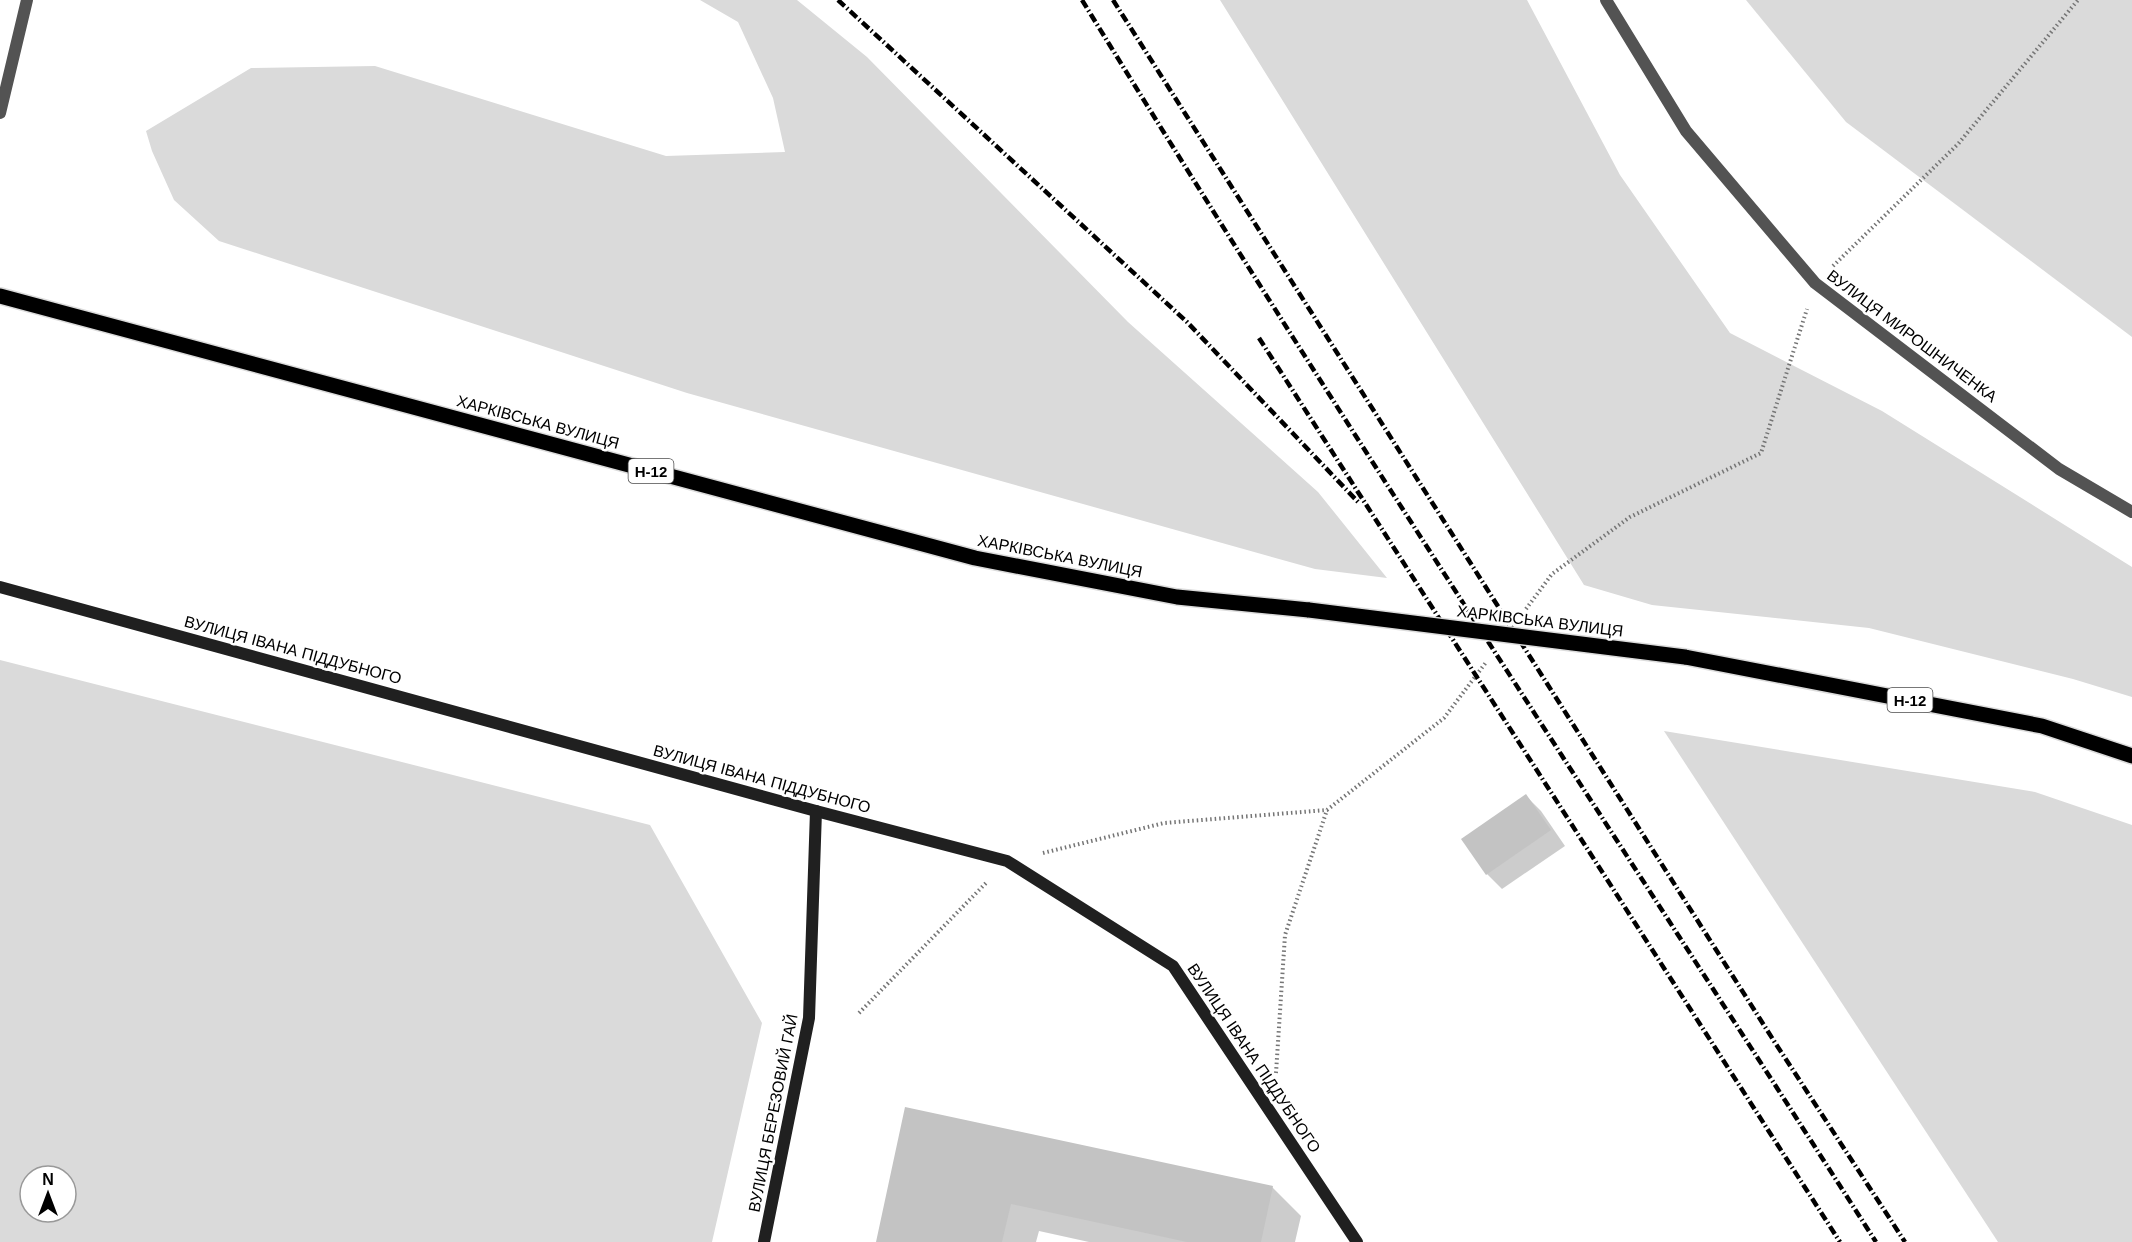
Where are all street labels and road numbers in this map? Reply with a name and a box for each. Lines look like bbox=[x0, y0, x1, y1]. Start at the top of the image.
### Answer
street label: ВУЛИЦЯ МИРОШНИЧЕНКА bbox=[1824, 267, 2000, 406]
street label: ХАРКІВСЬКА ВУЛИЦЯ bbox=[455, 392, 621, 452]
road number: Н-12 bbox=[628, 459, 674, 483]
street label: ХАРКІВСЬКА ВУЛИЦЯ bbox=[976, 532, 1144, 580]
street label: ХАРКІВСЬКА ВУЛИЦЯ bbox=[1456, 602, 1624, 640]
street label: ВУЛИЦЯ ІВАНА ПІДДУБНОГО bbox=[183, 613, 403, 687]
road number: Н-12 bbox=[1888, 688, 1932, 712]
street label: ВУЛИЦЯ ІВАНА ПІДДУБНОГО bbox=[652, 742, 872, 816]
street label: ВУЛИЦЯ ІВАНА ПІДДУБНОГО bbox=[1184, 960, 1324, 1156]
street label: ВУЛИЦЯ БЕРЕЗОВИЙ ГАЙ bbox=[744, 1012, 801, 1214]

